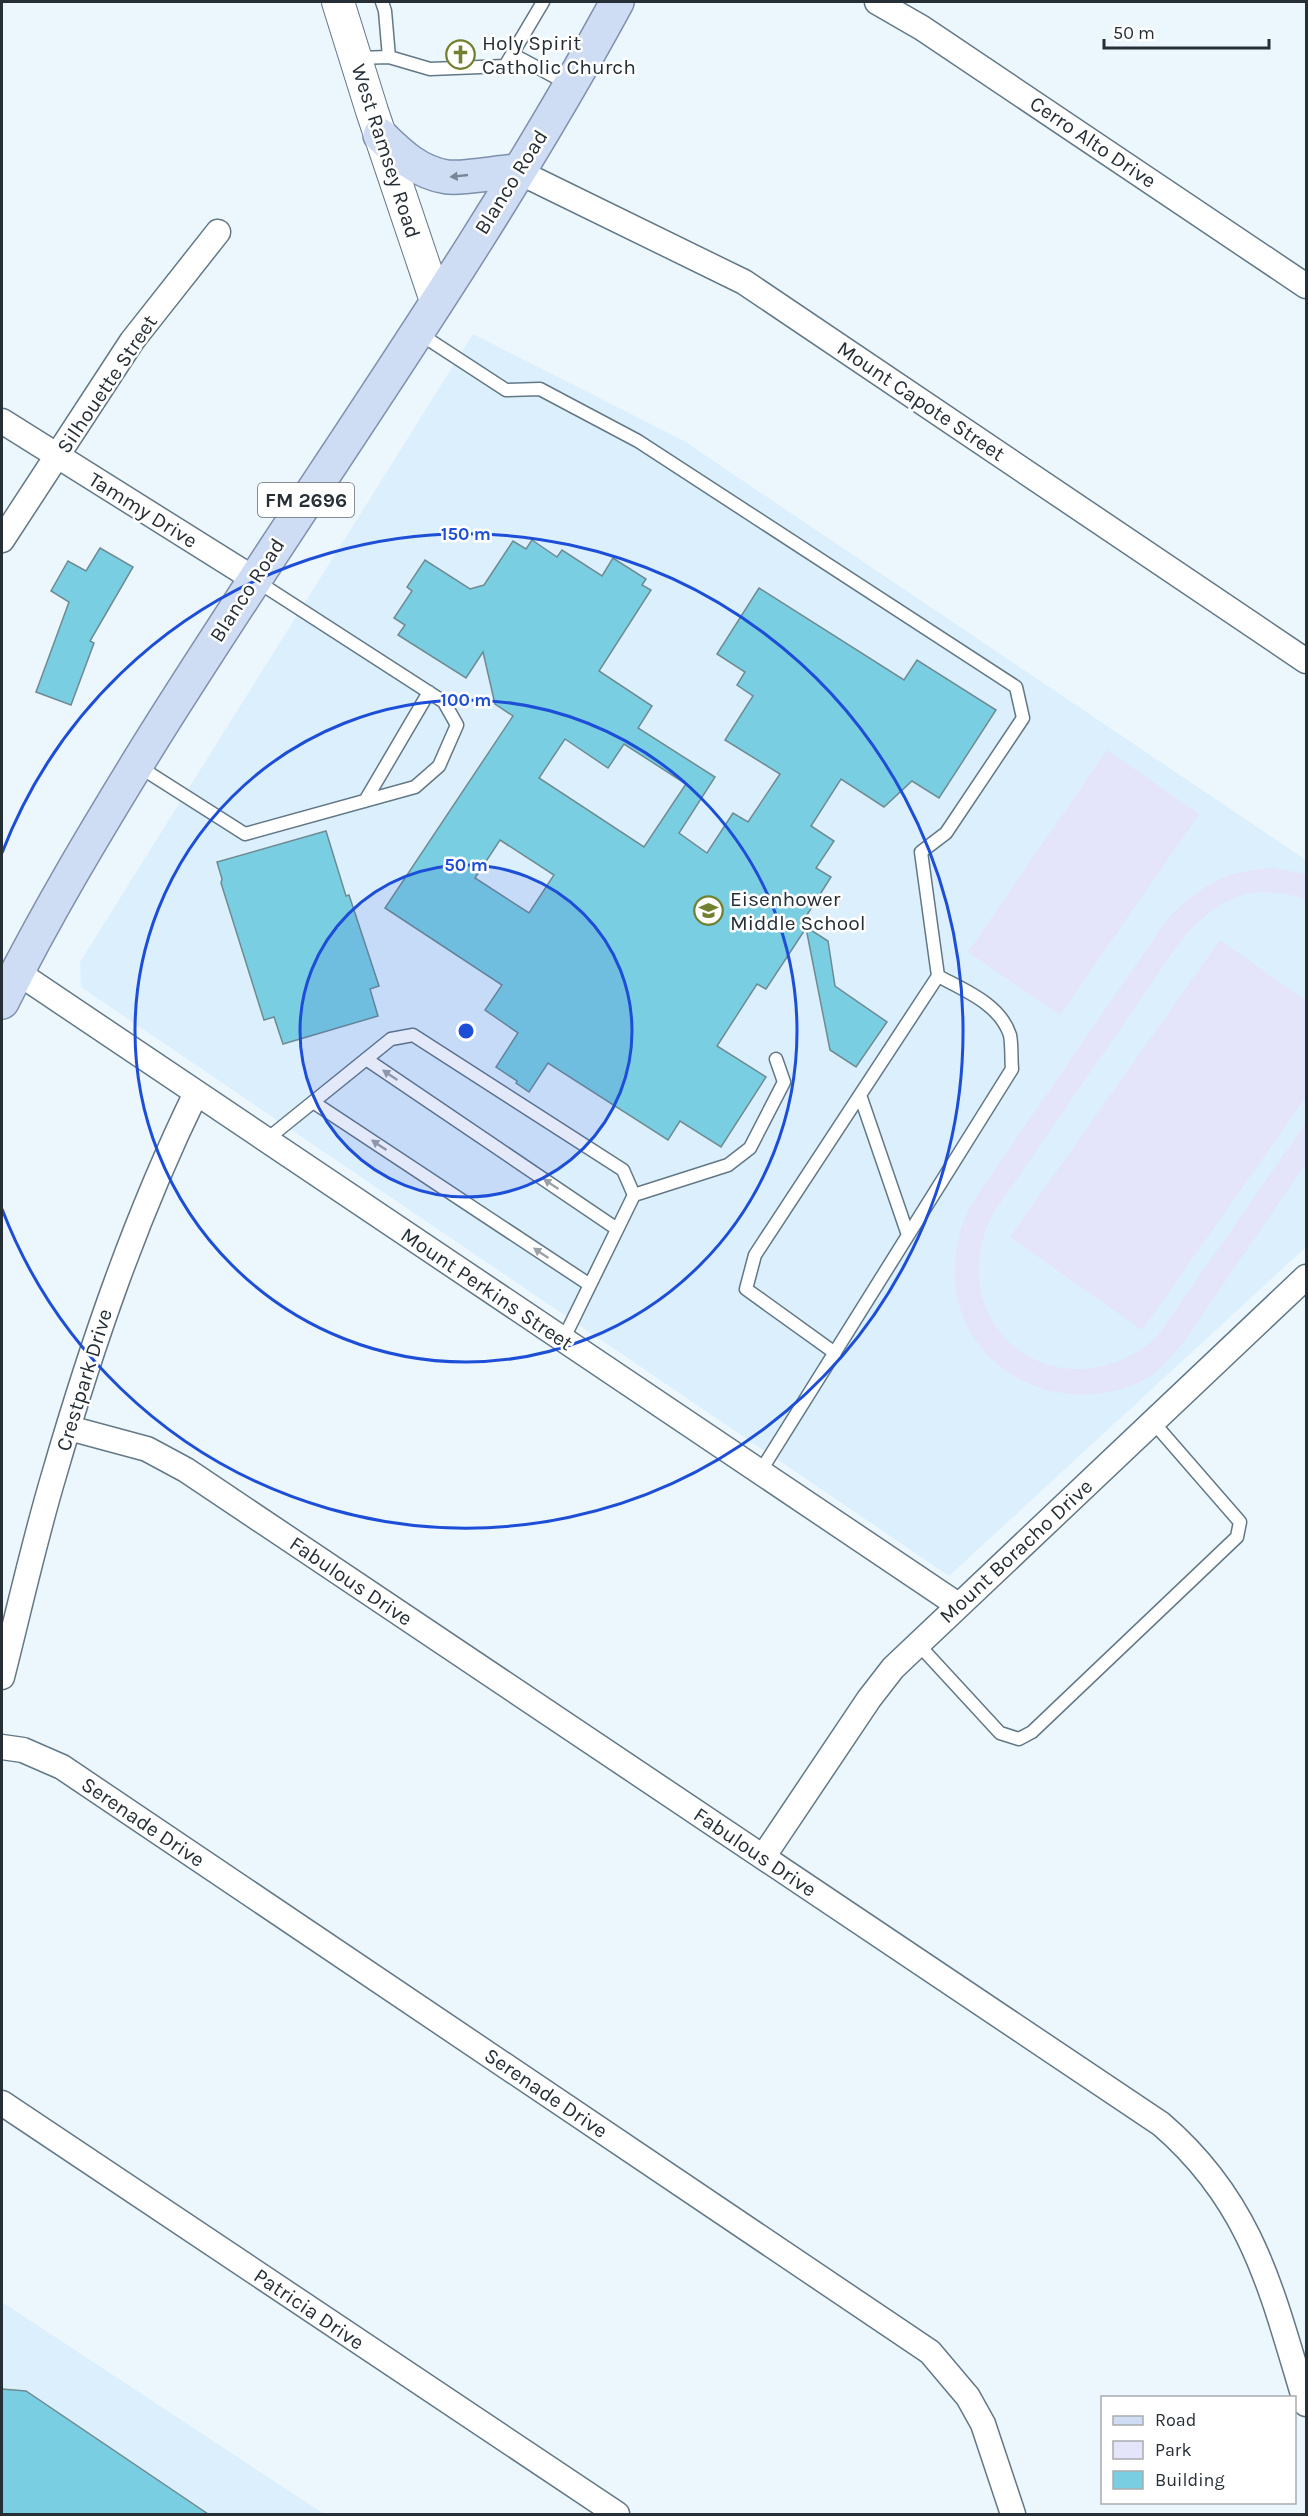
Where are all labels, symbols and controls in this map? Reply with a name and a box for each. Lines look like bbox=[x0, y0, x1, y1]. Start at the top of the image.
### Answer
scale bar bbox=[1104, 12, 1269, 50]
text: 50 m bbox=[1113, 22, 1155, 44]
place label: Holy Spirit Catholic Church bbox=[482, 31, 636, 79]
church icon: Holy Spirit Catholic Church bbox=[445, 39, 477, 71]
street label: West Ramsey Road bbox=[346, 61, 426, 241]
street label: Cerro Alto Drive bbox=[1025, 91, 1161, 193]
street label: Blanco Road bbox=[469, 125, 553, 239]
one-way arrow bbox=[449, 171, 468, 181]
street label: Silhouette Street bbox=[52, 310, 162, 458]
street label: Mount Capote Street bbox=[833, 336, 1009, 466]
street label: Tammy Drive bbox=[84, 467, 202, 553]
road number: FM 2696 bbox=[258, 483, 354, 517]
text: 150 m bbox=[441, 523, 491, 545]
street label: Blanco Road bbox=[205, 534, 289, 646]
text: 100 m bbox=[441, 689, 491, 711]
text: 50 m bbox=[444, 854, 488, 876]
place label: Eisenhower Middle School bbox=[730, 887, 866, 935]
school or university icon: Eisenhower Middle School bbox=[693, 895, 725, 927]
centre of rings bbox=[456, 1021, 476, 1041]
one-way arrow bbox=[381, 1070, 398, 1081]
one-way arrow bbox=[371, 1139, 387, 1151]
one-way arrow bbox=[543, 1179, 560, 1190]
street label: Mount Perkins Street bbox=[397, 1223, 578, 1355]
one-way arrow bbox=[533, 1248, 549, 1259]
street label: Crestpark Drive bbox=[51, 1306, 117, 1454]
street label: Mount Boracho Drive bbox=[935, 1474, 1097, 1628]
street label: Fabulous Drive bbox=[285, 1531, 417, 1631]
street label: Serenade Drive bbox=[77, 1772, 209, 1872]
street label: Fabulous Drive bbox=[689, 1802, 821, 1902]
street label: Serenade Drive bbox=[480, 2043, 612, 2143]
street label: Patricia Drive bbox=[249, 2263, 369, 2355]
legend bbox=[1101, 2396, 1296, 2504]
text: Road bbox=[1155, 2409, 1196, 2431]
text: Park bbox=[1155, 2439, 1192, 2461]
text: Building bbox=[1155, 2469, 1225, 2491]

